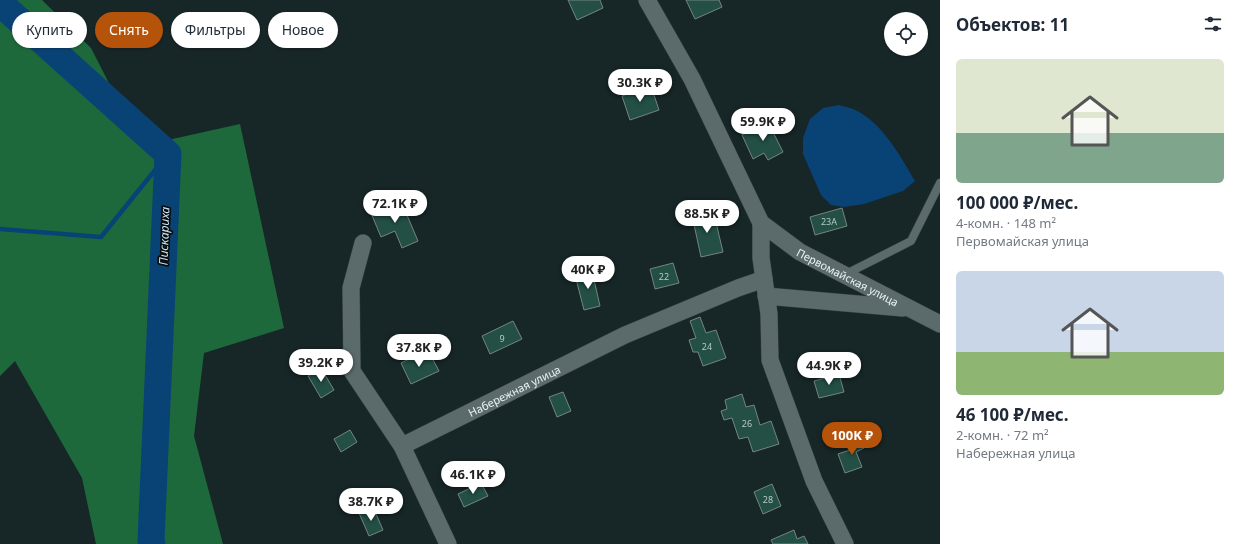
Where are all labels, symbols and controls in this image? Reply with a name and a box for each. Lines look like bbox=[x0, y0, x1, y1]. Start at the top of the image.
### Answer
chip: Купить bbox=[12, 12, 87, 48]
chip: Снять bbox=[95, 12, 163, 48]
chip: Фильтры bbox=[171, 12, 260, 48]
chip: Новое bbox=[268, 12, 338, 48]
map controls bbox=[884, 12, 928, 56]
button: locate bbox=[884, 12, 928, 56]
text: Объектов: 11 bbox=[956, 13, 1069, 36]
icon: filters bbox=[1202, 13, 1224, 35]
pin: 30.3K ₽ bbox=[603, 69, 677, 103]
text: 30.3K ₽ bbox=[617, 73, 663, 91]
icon: home bbox=[1054, 85, 1126, 157]
pin: 59.9K ₽ bbox=[726, 108, 800, 142]
text: 59.9K ₽ bbox=[740, 112, 786, 130]
pin: 72.1K ₽ bbox=[358, 190, 432, 224]
text: 100 000 ₽/мес. bbox=[956, 191, 1078, 214]
text: 72.1K ₽ bbox=[372, 194, 418, 212]
pin: 88.5K ₽ bbox=[670, 200, 744, 234]
text: 88.5K ₽ bbox=[684, 204, 730, 222]
water label: Пискариха bbox=[154, 206, 174, 266]
text: 4-комн. · 148 m² bbox=[956, 214, 1056, 232]
house number: 23А bbox=[821, 215, 837, 228]
text: Первомайская улица bbox=[956, 232, 1089, 250]
street label: Первомайская улица bbox=[794, 244, 901, 309]
pin: 40K ₽ bbox=[560, 256, 616, 290]
text: 40K ₽ bbox=[571, 260, 605, 278]
house number: 22 bbox=[659, 270, 669, 283]
icon: home bbox=[1054, 297, 1126, 369]
house number: 9 bbox=[499, 332, 505, 345]
pin: 37.8K ₽ bbox=[382, 334, 456, 368]
text: 37.8K ₽ bbox=[396, 338, 442, 356]
house number: 24 bbox=[702, 340, 712, 353]
pin: 39.2K ₽ bbox=[284, 349, 358, 383]
pin: 44.9K ₽ bbox=[792, 352, 866, 386]
text: 39.2K ₽ bbox=[298, 353, 344, 371]
text: 44.9K ₽ bbox=[806, 356, 852, 374]
street label: Набережная улица bbox=[465, 361, 563, 420]
text: 46 100 ₽/мес. bbox=[956, 403, 1069, 426]
house number: 26 bbox=[742, 417, 752, 430]
pin: 100K ₽ bbox=[819, 422, 885, 456]
text: 100K ₽ bbox=[831, 426, 873, 444]
text: 2-комн. · 72 m² bbox=[956, 426, 1049, 444]
text: Набережная улица bbox=[956, 444, 1075, 462]
pin: 46.1K ₽ bbox=[436, 461, 510, 495]
text: 46.1K ₽ bbox=[450, 465, 496, 483]
pin: 38.7K ₽ bbox=[334, 488, 408, 522]
text: 38.7K ₽ bbox=[348, 492, 394, 510]
house number: 28 bbox=[763, 493, 773, 506]

